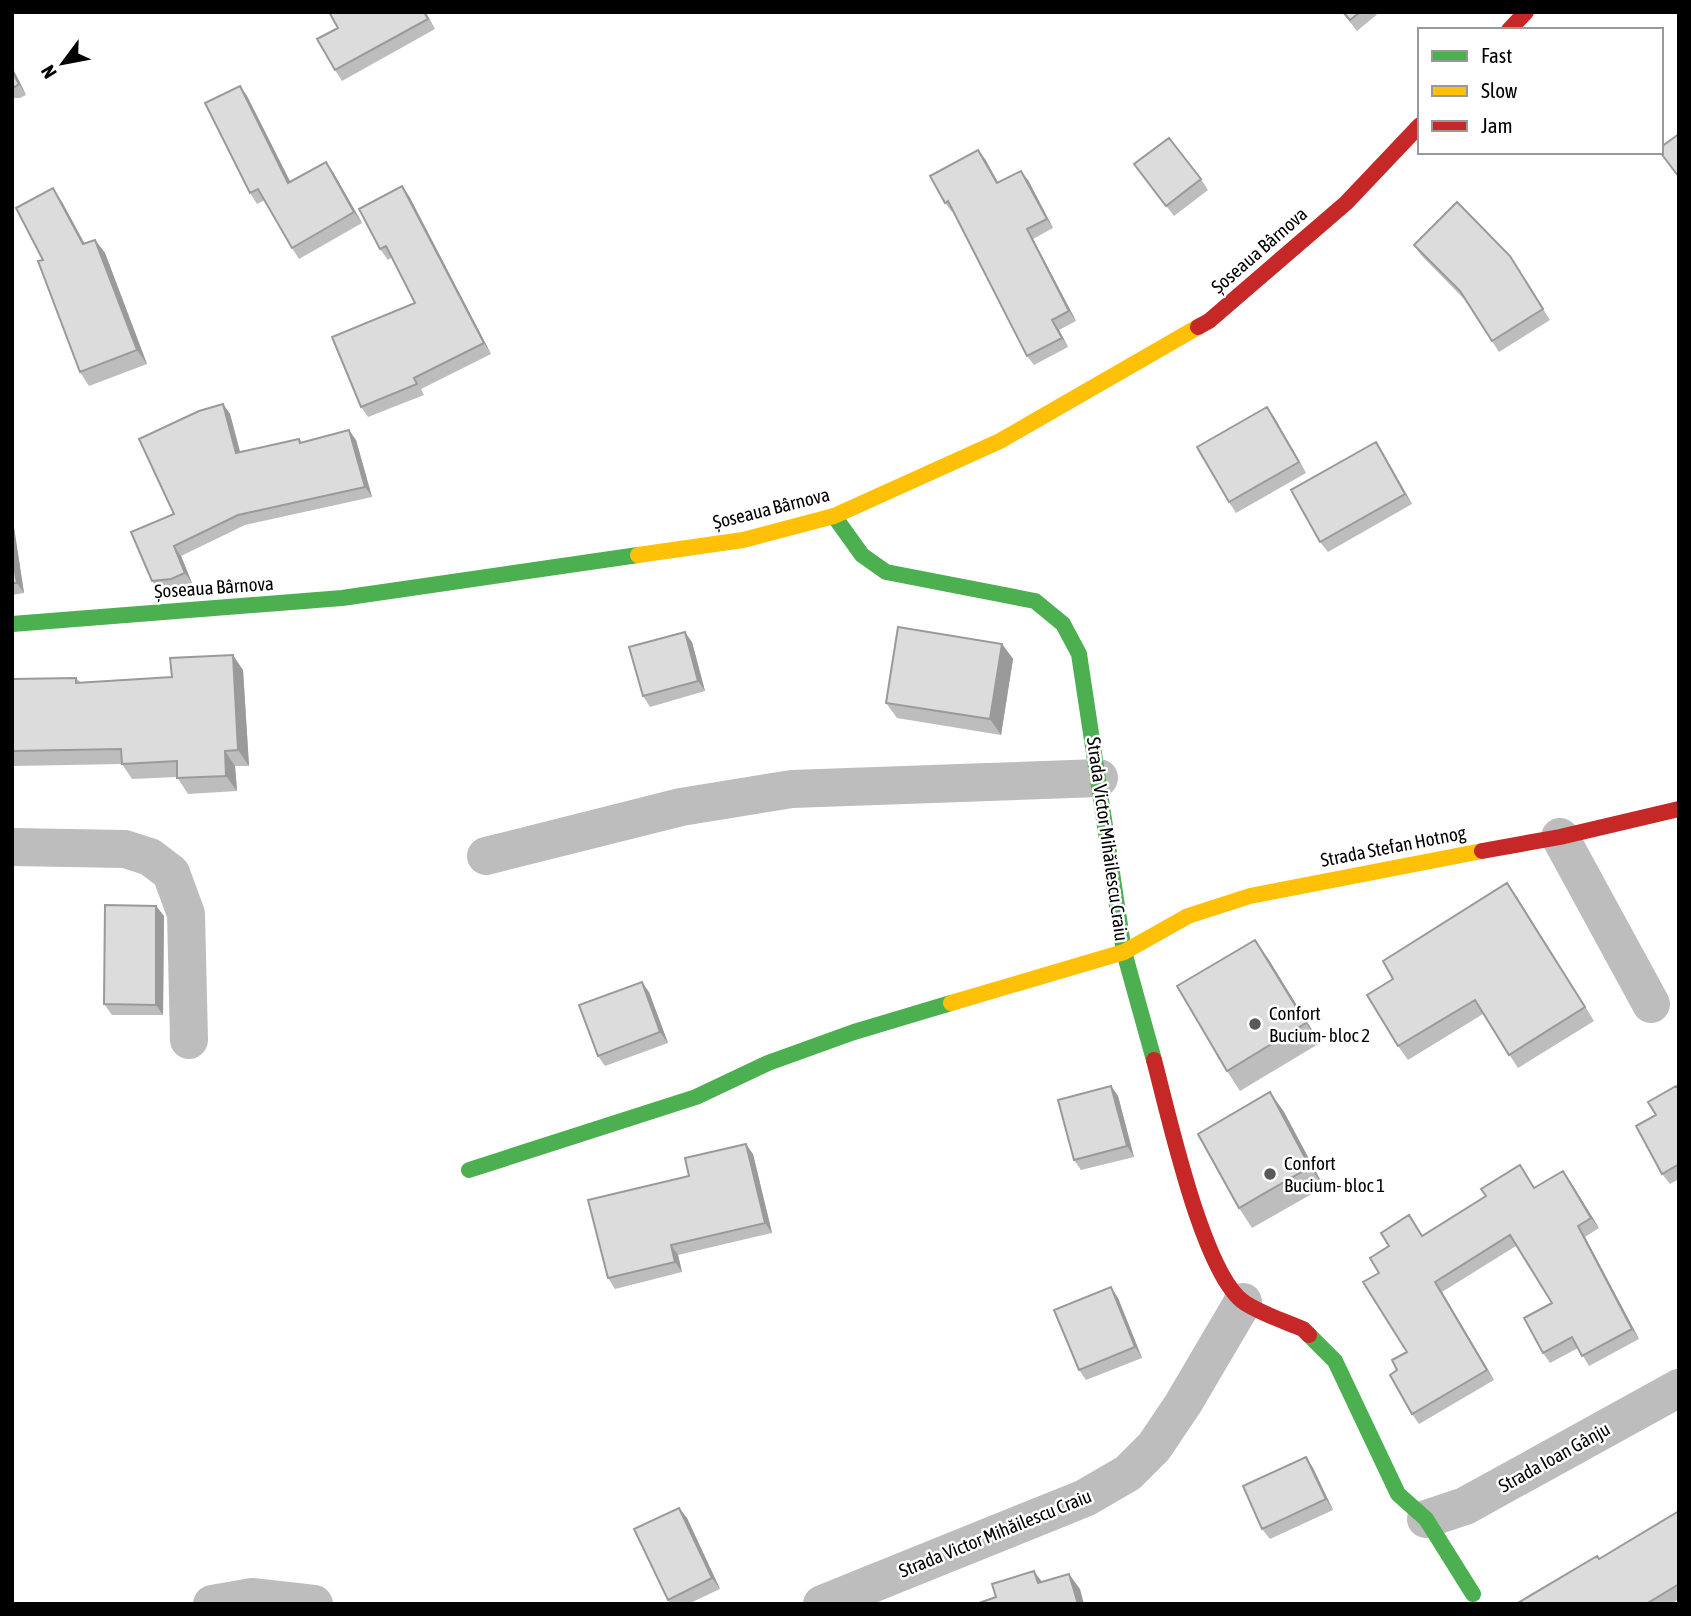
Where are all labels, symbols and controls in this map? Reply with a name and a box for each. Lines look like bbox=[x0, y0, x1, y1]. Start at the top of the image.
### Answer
north arrow bbox=[28, 28, 98, 98]
legend bbox=[1418, 28, 1663, 154]
text: Fast bbox=[1481, 43, 1512, 67]
text: N bbox=[36, 61, 61, 83]
text: Slow bbox=[1481, 78, 1518, 102]
text: Jam bbox=[1481, 113, 1513, 137]
street label: Șoseaua Bârnova bbox=[1207, 202, 1311, 298]
street label: Șoseaua Bârnova bbox=[710, 483, 832, 533]
street label: Șoseaua Bârnova bbox=[154, 572, 274, 602]
street label: Strada Victor Mihăilescu Craiu bbox=[1083, 736, 1133, 942]
street label: Strada Stefan Hotnog bbox=[1319, 821, 1468, 871]
place label: Confort Bucium- bloc 2 bbox=[1269, 1002, 1370, 1046]
marker: Confort Bucium- bloc 2 bbox=[1247, 1016, 1263, 1032]
place label: Confort Bucium- bloc 1 bbox=[1284, 1152, 1385, 1196]
marker: Confort Bucium- bloc 1 bbox=[1262, 1166, 1278, 1182]
street label: Strada Ioan Gânju bbox=[1494, 1417, 1614, 1497]
street label: Strada Victor Mihăilescu Craiu bbox=[895, 1484, 1095, 1582]

